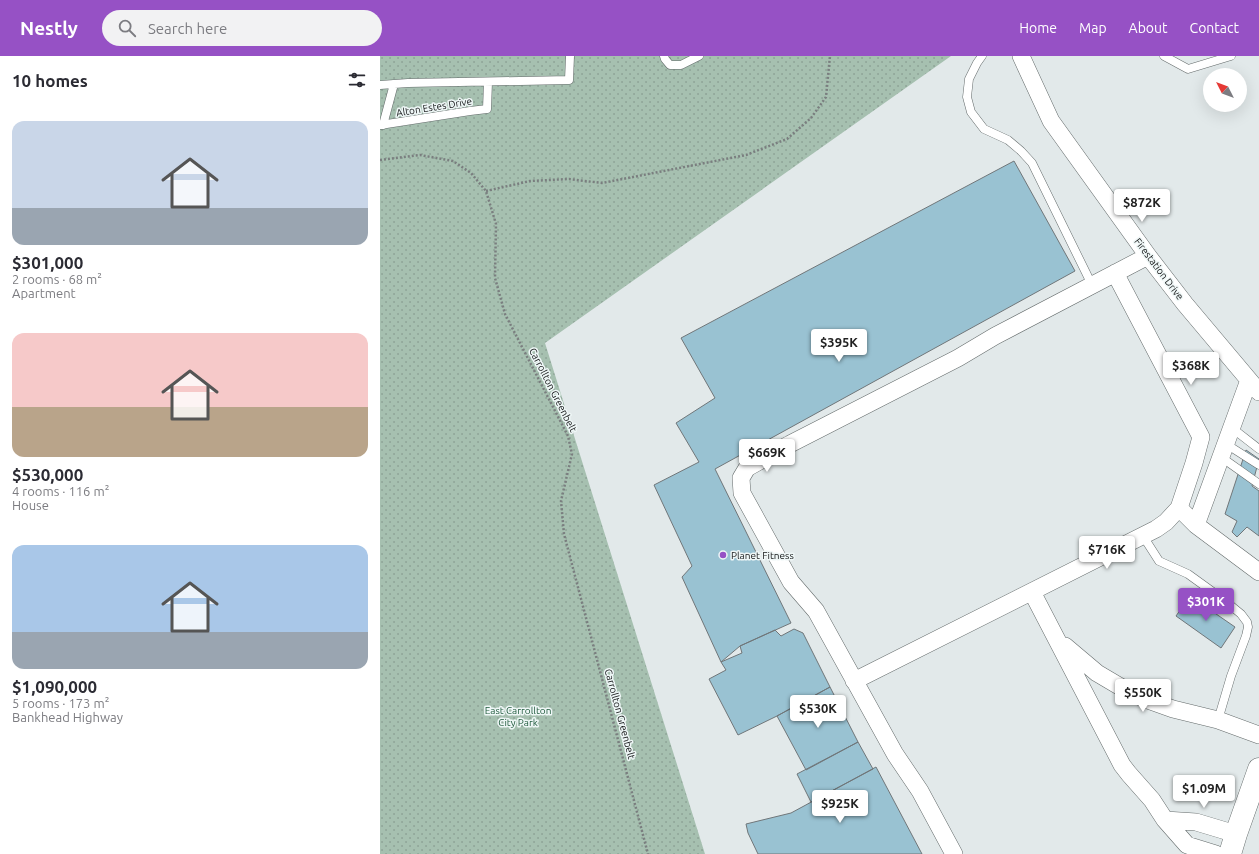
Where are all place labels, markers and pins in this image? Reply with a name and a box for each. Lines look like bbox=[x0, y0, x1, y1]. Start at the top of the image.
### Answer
pin: $872K bbox=[1114, 189, 1170, 223]
pin: $395K bbox=[811, 329, 867, 363]
pin: $368K bbox=[1163, 352, 1219, 386]
pin: $669K bbox=[739, 439, 795, 473]
pin: $716K bbox=[1079, 536, 1135, 570]
marker: Planet Fitness bbox=[718, 550, 728, 560]
place label: Planet Fitness bbox=[731, 550, 794, 561]
pin: $301K bbox=[1178, 588, 1234, 622]
pin: $550K bbox=[1115, 679, 1171, 713]
pin: $530K bbox=[790, 695, 846, 729]
pin: $1.09M bbox=[1171, 775, 1237, 809]
pin: $925K bbox=[812, 790, 868, 824]

